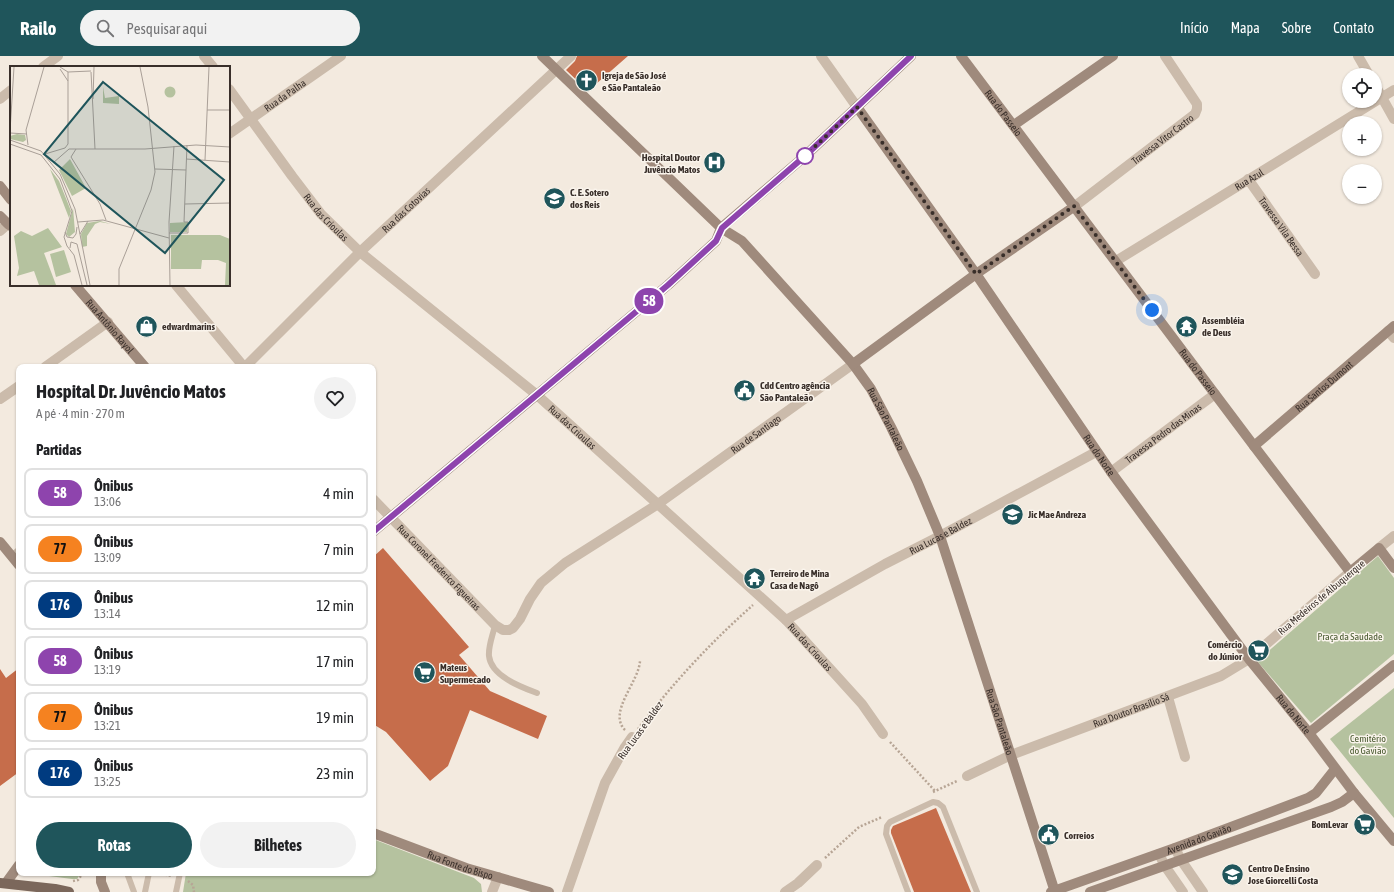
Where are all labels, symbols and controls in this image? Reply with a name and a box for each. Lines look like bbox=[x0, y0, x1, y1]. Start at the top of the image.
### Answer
search box bbox=[80, 10, 360, 46]
text: Railo bbox=[20, 17, 56, 39]
icon: search bbox=[94, 17, 116, 39]
text: Pesquisar aqui bbox=[126, 20, 207, 37]
text: Início bbox=[1180, 20, 1209, 36]
text: Mapa bbox=[1231, 20, 1260, 36]
text: Sobre bbox=[1282, 20, 1311, 36]
text: Contato bbox=[1333, 20, 1374, 36]
inset map bbox=[10, 66, 230, 286]
church icon: Igreja de São José e São Pantaleão bbox=[574, 68, 600, 94]
map controls bbox=[1342, 68, 1382, 204]
button: locate bbox=[1342, 68, 1382, 108]
place label: Igreja de São José e São Pantaleão bbox=[602, 70, 667, 93]
street label: Rua da Palha bbox=[262, 77, 308, 114]
street label: Rua do Passeio bbox=[982, 88, 1024, 138]
street label: Travessa Vitor Castro bbox=[1129, 112, 1196, 167]
button: + bbox=[1342, 116, 1382, 156]
unlabelled marker bbox=[796, 147, 814, 165]
hospital icon: Hospital Doutor Juvêncio Matos bbox=[702, 150, 728, 176]
place label: Hospital Doutor Juvêncio Matos bbox=[642, 152, 701, 175]
button: − bbox=[1342, 164, 1382, 204]
street label: Rua Azul bbox=[1233, 166, 1266, 193]
street label: Rua das Cotovias bbox=[380, 185, 433, 235]
school or university icon: C. E. Sotero dos Reis bbox=[541, 185, 567, 211]
place label: C. E. Sotero dos Reis bbox=[570, 187, 609, 210]
street label: Rua das Crioulas bbox=[301, 192, 351, 244]
street label: Travessa Vila Bessa bbox=[1256, 195, 1306, 259]
line badge: 58 bbox=[631, 288, 667, 314]
text: 58 bbox=[642, 293, 656, 309]
street label: Rua Antônio Rayol bbox=[84, 297, 136, 356]
your location bbox=[1142, 300, 1162, 320]
shop icon: edwardmarins bbox=[134, 313, 160, 339]
temple icon: Assembléia de Deus bbox=[1174, 313, 1200, 339]
place label: Assembléia de Deus bbox=[1201, 315, 1245, 338]
place label: edwardmarins bbox=[162, 321, 215, 332]
street label: Rua do Passeio bbox=[1177, 347, 1219, 398]
street label: Rua Santos Dumont bbox=[1293, 359, 1355, 414]
button: heart bbox=[314, 377, 356, 419]
public building icon: Cdd Centro agência São Pantaleão bbox=[732, 378, 758, 404]
text: Hospital Dr. Juvêncio Matos bbox=[36, 380, 226, 402]
place label: Cdd Centro agência São Pantaleão bbox=[760, 380, 830, 403]
street label: Rua São Pantaleão bbox=[865, 386, 907, 453]
street label: Travessa Pedro das Minas bbox=[1123, 401, 1204, 466]
street label: Rua das Crioulas bbox=[546, 403, 599, 452]
text: A pé · 4 min · 270 m bbox=[36, 406, 125, 421]
street label: Rua de Santiago bbox=[729, 413, 783, 456]
street label: Rua do Norte bbox=[1081, 432, 1117, 478]
text: Partidas bbox=[36, 441, 81, 458]
text: Ônibus bbox=[94, 477, 133, 494]
text: 58 bbox=[53, 485, 67, 501]
text: 4 min bbox=[323, 485, 354, 502]
text: 13:06 bbox=[94, 494, 121, 509]
school or university icon: Jic Mae Andreza bbox=[1000, 501, 1026, 527]
place label: Jic Mae Andreza bbox=[1027, 509, 1086, 520]
street label: Rua Lucas e Baldez bbox=[908, 515, 974, 557]
street label: Rua Coronel Frederico Figueiras bbox=[395, 522, 483, 613]
text: Ônibus bbox=[94, 533, 133, 550]
text: 77 bbox=[53, 541, 67, 557]
text: 7 min bbox=[323, 541, 354, 558]
text: 13:09 bbox=[94, 550, 121, 565]
street label: Rua Medeiros de Albuquerque bbox=[1276, 557, 1367, 637]
temple icon: Terreiro de Mina Casa de Nagô bbox=[741, 566, 767, 592]
place label: Terreiro de Mina Casa de Nagô bbox=[770, 568, 830, 591]
text: Ônibus bbox=[94, 589, 133, 606]
text: 176 bbox=[50, 597, 70, 613]
text: 12 min bbox=[316, 597, 354, 614]
text: 13:14 bbox=[94, 606, 121, 621]
street label: Rua das Crioulas bbox=[786, 621, 835, 674]
park label: Praça da Saudade bbox=[1317, 631, 1383, 642]
supermarket icon: Comércio do Júnior bbox=[1245, 637, 1271, 663]
place label: Comércio do Júnior bbox=[1207, 639, 1243, 662]
text: Ônibus bbox=[94, 645, 133, 662]
text: 58 bbox=[53, 653, 67, 669]
text: 17 min bbox=[316, 653, 354, 670]
supermarket icon: Mateus Supermecado bbox=[411, 660, 437, 686]
text: 13:19 bbox=[94, 662, 121, 677]
place label: Mateus Supermecado bbox=[440, 662, 491, 685]
street label: Rua São Pantaleão bbox=[984, 687, 1015, 757]
street label: Rua Doutor Brasílio Sá bbox=[1091, 691, 1171, 730]
street label: Rua do Norte bbox=[1274, 692, 1313, 737]
street label: Rua Lucas e Baldez bbox=[616, 699, 665, 761]
text: Ônibus bbox=[94, 701, 133, 718]
text: 77 bbox=[53, 709, 67, 725]
text: 19 min bbox=[316, 709, 354, 726]
text: 13:21 bbox=[94, 718, 121, 733]
park label: Cemitério do Gavião bbox=[1350, 733, 1387, 756]
text: Ônibus bbox=[94, 757, 133, 774]
text: 176 bbox=[50, 765, 70, 781]
text: 23 min bbox=[316, 765, 354, 782]
text: 13:25 bbox=[94, 774, 121, 789]
supermarket icon: BomLevar bbox=[1351, 811, 1377, 837]
place label: BomLevar bbox=[1311, 819, 1349, 830]
button: Rotas bbox=[36, 822, 192, 868]
button: Bilhetes bbox=[200, 822, 356, 868]
public building icon: Correios bbox=[1036, 822, 1062, 848]
street label: Avenida do Gavião bbox=[1165, 822, 1233, 857]
place label: Correios bbox=[1064, 830, 1095, 841]
street label: Rua Fonte do Bispo bbox=[426, 849, 495, 882]
school or university icon: Centro De Ensino Jose Giorcelli Costa bbox=[1219, 861, 1245, 887]
place label: Centro De Ensino Jose Giorcelli Costa bbox=[1247, 863, 1318, 886]

